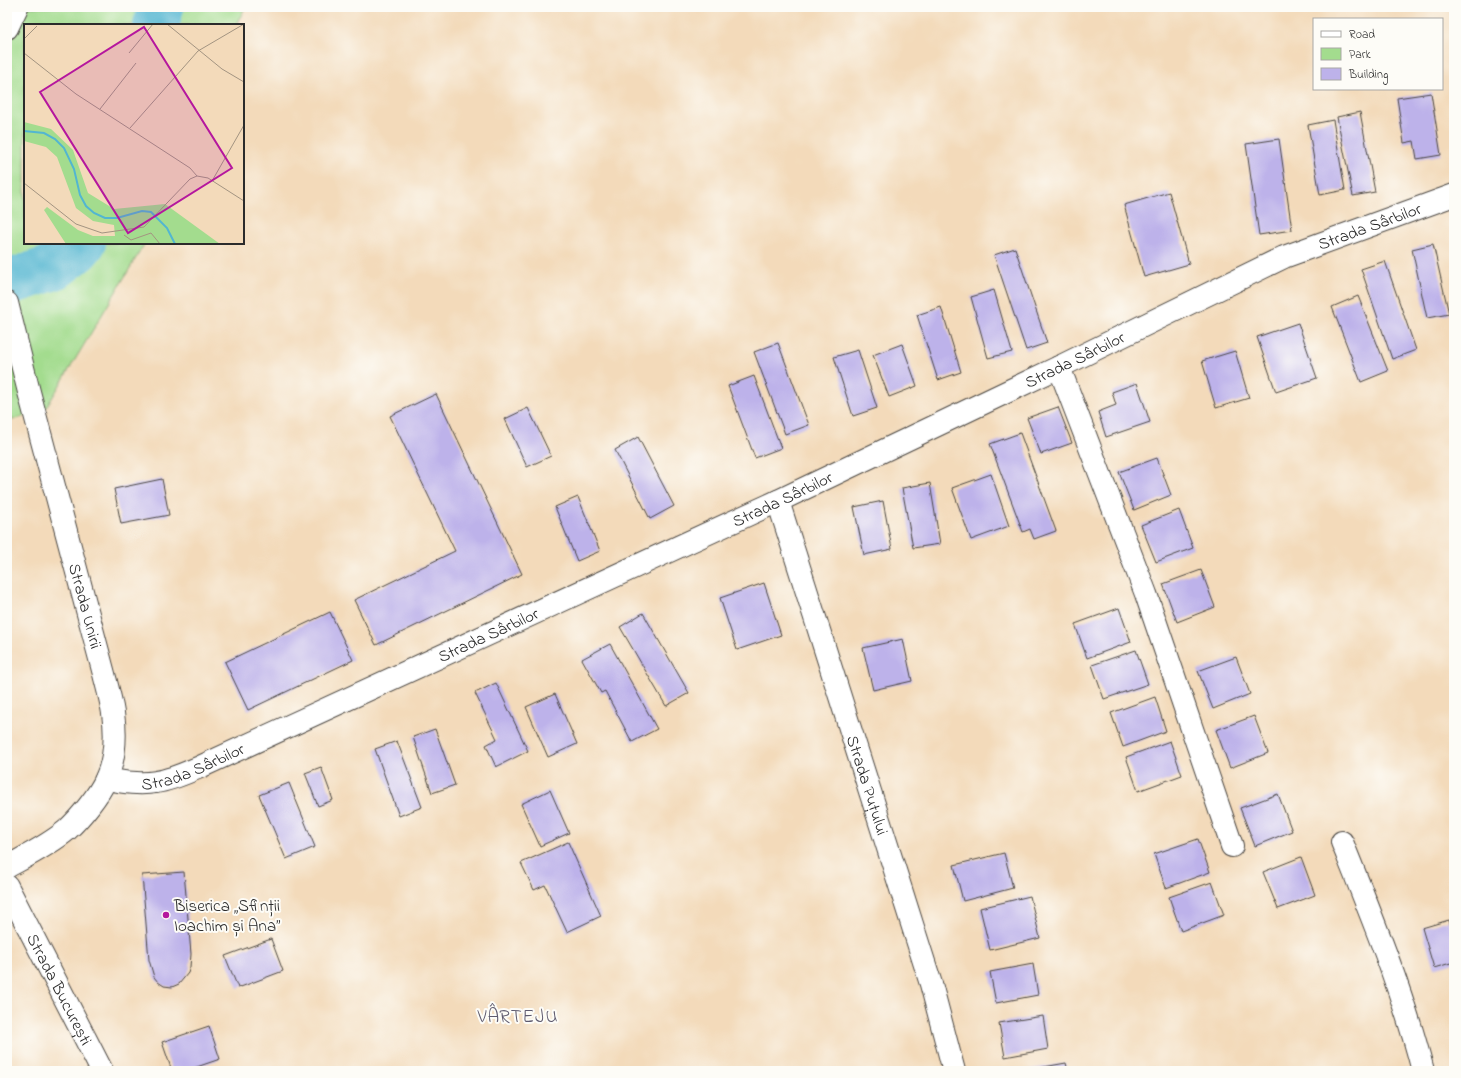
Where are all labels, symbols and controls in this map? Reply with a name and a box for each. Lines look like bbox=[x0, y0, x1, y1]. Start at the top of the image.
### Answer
legend bbox=[1313, 18, 1443, 90]
inset map bbox=[24, 24, 244, 244]
text: Road bbox=[1349, 26, 1375, 44]
text: Park bbox=[1349, 46, 1371, 64]
text: Building bbox=[1348, 66, 1388, 85]
street label: Strada Sârbilor bbox=[1315, 197, 1426, 258]
street label: Strada Sârbilor bbox=[1021, 325, 1130, 395]
street label: Strada Sârbilor bbox=[728, 465, 838, 534]
street label: Strada Unirii bbox=[61, 561, 108, 652]
street label: Strada Sârbilor bbox=[434, 601, 544, 670]
street label: Strada Puțului bbox=[839, 732, 894, 839]
street label: Strada Sârbilor bbox=[141, 737, 249, 797]
place label: Biserica „Sfinții Ioachim și Ana” bbox=[173, 894, 280, 939]
marker: Biserica „Sfinții Ioachim și Ana” bbox=[161, 910, 171, 920]
street label: Strada București bbox=[19, 930, 98, 1050]
district label: VÂRTEJU bbox=[477, 1003, 558, 1031]

